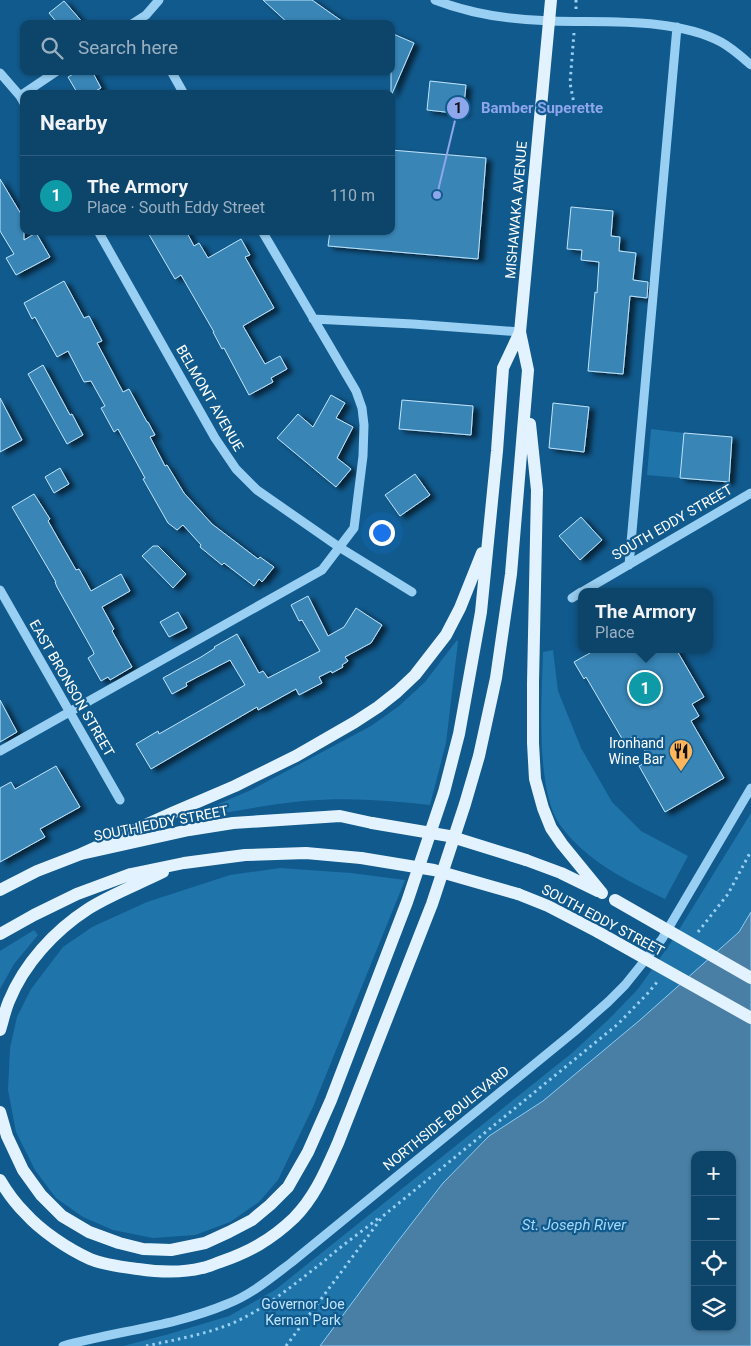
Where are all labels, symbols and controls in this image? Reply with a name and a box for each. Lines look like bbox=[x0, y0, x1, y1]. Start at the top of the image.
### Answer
search box bbox=[20, 20, 395, 75]
icon: search bbox=[38, 34, 66, 62]
text: Search here bbox=[78, 36, 178, 59]
callout: Bamber Superette bbox=[446, 93, 613, 123]
text: 1 bbox=[454, 99, 462, 117]
text: Bamber Superette bbox=[481, 99, 603, 117]
text: Nearby bbox=[40, 111, 107, 135]
street label: MISHAWAKA AVENUE bbox=[502, 140, 530, 280]
text: The Armory bbox=[87, 175, 188, 198]
text: 1 bbox=[51, 186, 61, 205]
text: 110 m bbox=[330, 186, 375, 205]
text: Place · South Eddy Street bbox=[87, 198, 265, 217]
street label: BELMONT AVENUE bbox=[173, 342, 247, 454]
street label: SOUTH EDDY STREET bbox=[609, 481, 736, 563]
your location bbox=[369, 520, 395, 546]
popup bbox=[578, 588, 713, 653]
text: The Armory bbox=[595, 600, 696, 623]
street label: EAST BRONSON STREET bbox=[26, 617, 118, 760]
text: Place bbox=[595, 623, 635, 642]
pin: 1 bbox=[629, 669, 661, 707]
place label: Ironhand Wine Bar bbox=[608, 735, 664, 767]
restaurant icon: Ironhand Wine Bar bbox=[668, 738, 694, 772]
street label: SOUTH EDDY STREET bbox=[93, 802, 230, 844]
street label: SOUTH EDDY STREET bbox=[539, 881, 668, 959]
street label: NORTHSIDE BOULEVARD bbox=[380, 1062, 512, 1174]
map controls bbox=[691, 1151, 736, 1331]
button: + bbox=[691, 1151, 736, 1196]
button: − bbox=[691, 1196, 736, 1241]
water label: St. Joseph River bbox=[522, 1216, 627, 1234]
button: locate bbox=[691, 1241, 736, 1286]
button: layers bbox=[691, 1286, 736, 1331]
park label: Governor Joe Kernan Park bbox=[261, 1296, 345, 1328]

